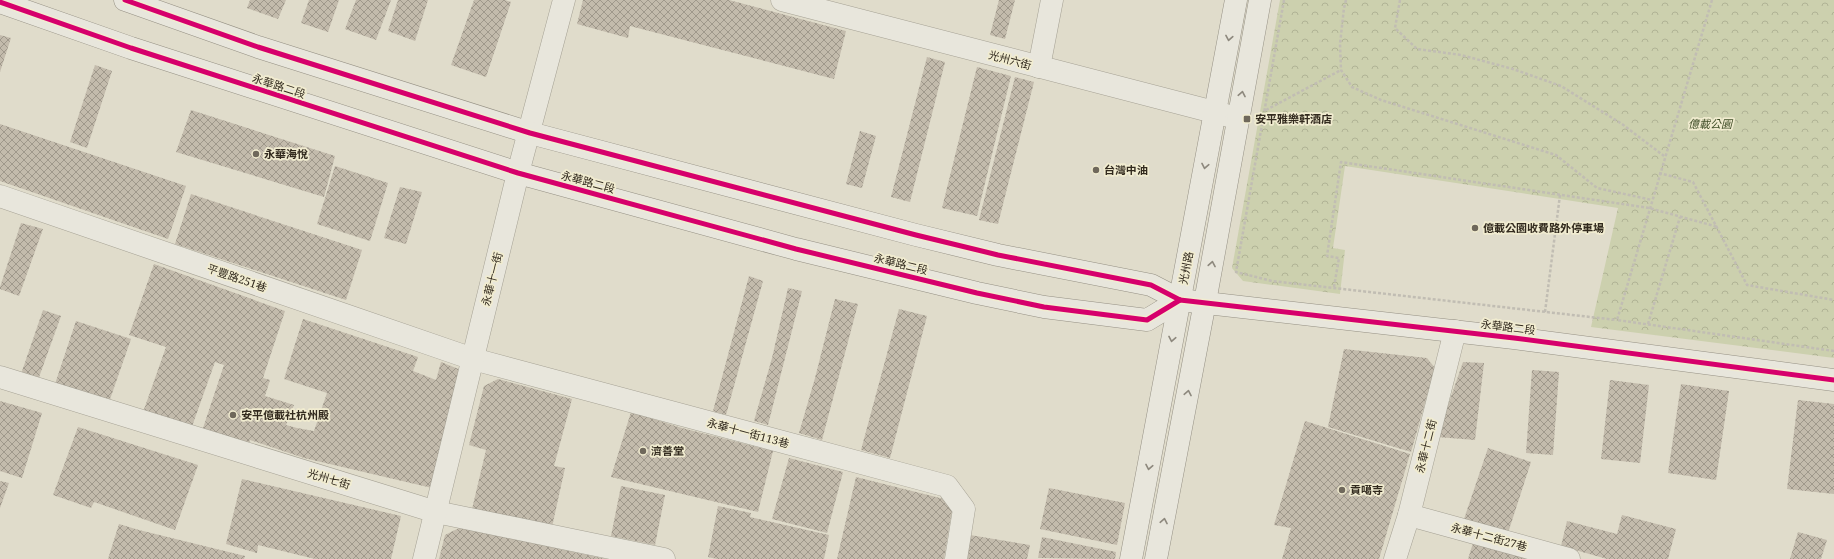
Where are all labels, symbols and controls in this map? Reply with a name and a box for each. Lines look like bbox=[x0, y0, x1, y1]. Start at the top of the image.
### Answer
one-way arrow bbox=[1225, 35, 1234, 41]
street label: 光州六街 bbox=[987, 47, 1033, 72]
street label: 永華路二段 bbox=[251, 70, 308, 101]
one-way arrow bbox=[1237, 91, 1246, 98]
place label: 安平雅樂軒酒店 bbox=[1255, 111, 1332, 126]
marker: 安平雅樂軒酒店 bbox=[1242, 114, 1252, 124]
park label: 億載公園 bbox=[1688, 116, 1734, 131]
place label: 永華海悅 bbox=[264, 146, 308, 161]
marker: 永華海悅 bbox=[251, 149, 261, 159]
place label: 台灣中油 bbox=[1104, 162, 1148, 177]
one-way arrow bbox=[1201, 163, 1210, 169]
marker: 台灣中油 bbox=[1091, 165, 1101, 175]
street label: 永華路二段 bbox=[560, 167, 617, 196]
place label: 億載公園收費路外停車場 bbox=[1483, 220, 1604, 235]
marker: 億載公園收費路外停車場 bbox=[1470, 223, 1480, 233]
street label: 永華十一街 bbox=[478, 250, 505, 307]
street label: 永華路二段 bbox=[873, 250, 930, 277]
street label: 光州路 bbox=[1175, 250, 1196, 286]
street label: 平豐路251巷 bbox=[205, 260, 269, 295]
one-way arrow bbox=[1207, 261, 1216, 267]
street label: 永華路二段 bbox=[1480, 316, 1536, 337]
one-way arrow bbox=[1169, 336, 1177, 342]
one-way arrow bbox=[1183, 390, 1192, 396]
place label: 安平億載社杭州殿 bbox=[241, 407, 329, 422]
marker: 安平億載社杭州殿 bbox=[228, 410, 238, 420]
street label: 永華十一街113巷 bbox=[705, 414, 791, 451]
street label: 永華十二街 bbox=[1412, 417, 1439, 474]
place label: 濟善堂 bbox=[651, 443, 684, 458]
marker: 濟善堂 bbox=[638, 446, 648, 456]
one-way arrow bbox=[1145, 463, 1153, 470]
street label: 光州七街 bbox=[306, 465, 352, 492]
place label: 貢噶寺 bbox=[1350, 482, 1383, 497]
marker: 貢噶寺 bbox=[1337, 485, 1347, 495]
one-way arrow bbox=[1159, 518, 1167, 524]
street label: 永華十二街27巷 bbox=[1449, 519, 1529, 554]

